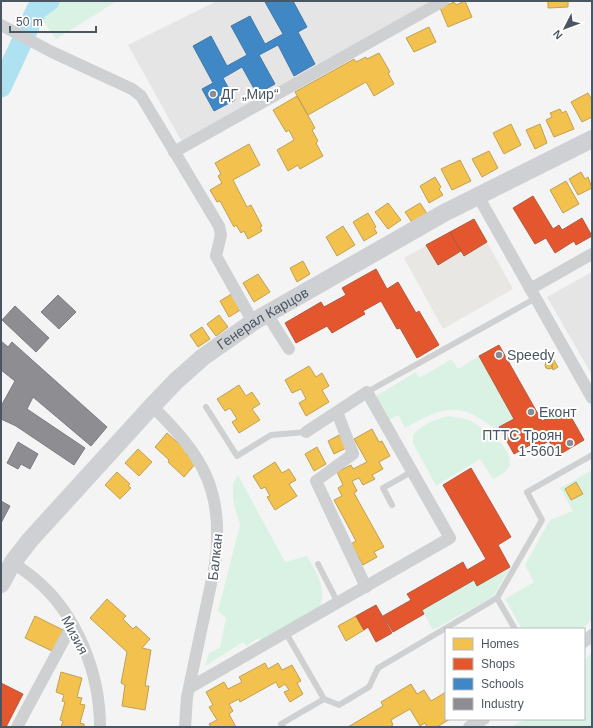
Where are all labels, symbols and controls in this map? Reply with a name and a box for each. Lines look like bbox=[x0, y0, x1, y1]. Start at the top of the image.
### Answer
scale bar bbox=[10, 8, 96, 34]
north arrow bbox=[545, 8, 585, 48]
text: 50 m bbox=[16, 15, 43, 29]
text: N bbox=[550, 28, 565, 42]
place label: ДГ „Мир“ bbox=[221, 86, 279, 102]
marker: ДГ „Мир“ bbox=[208, 89, 218, 99]
street label: Генерал Карцов bbox=[214, 284, 311, 353]
place label: Speedy bbox=[507, 347, 554, 363]
marker: Speedy bbox=[494, 350, 504, 360]
place label: Еконт bbox=[539, 404, 577, 420]
marker: Еконт bbox=[526, 407, 536, 417]
place label: ПТТС Троян 1-5601 bbox=[482, 427, 562, 459]
marker: ПТТС Троян 1-5601 bbox=[565, 438, 575, 448]
street label: Балкан bbox=[205, 533, 225, 581]
street label: Мизия bbox=[58, 613, 92, 657]
legend bbox=[445, 628, 585, 720]
text: Homes bbox=[481, 637, 519, 651]
text: Shops bbox=[481, 657, 515, 671]
text: Schools bbox=[481, 677, 524, 691]
text: Industry bbox=[481, 697, 524, 711]

